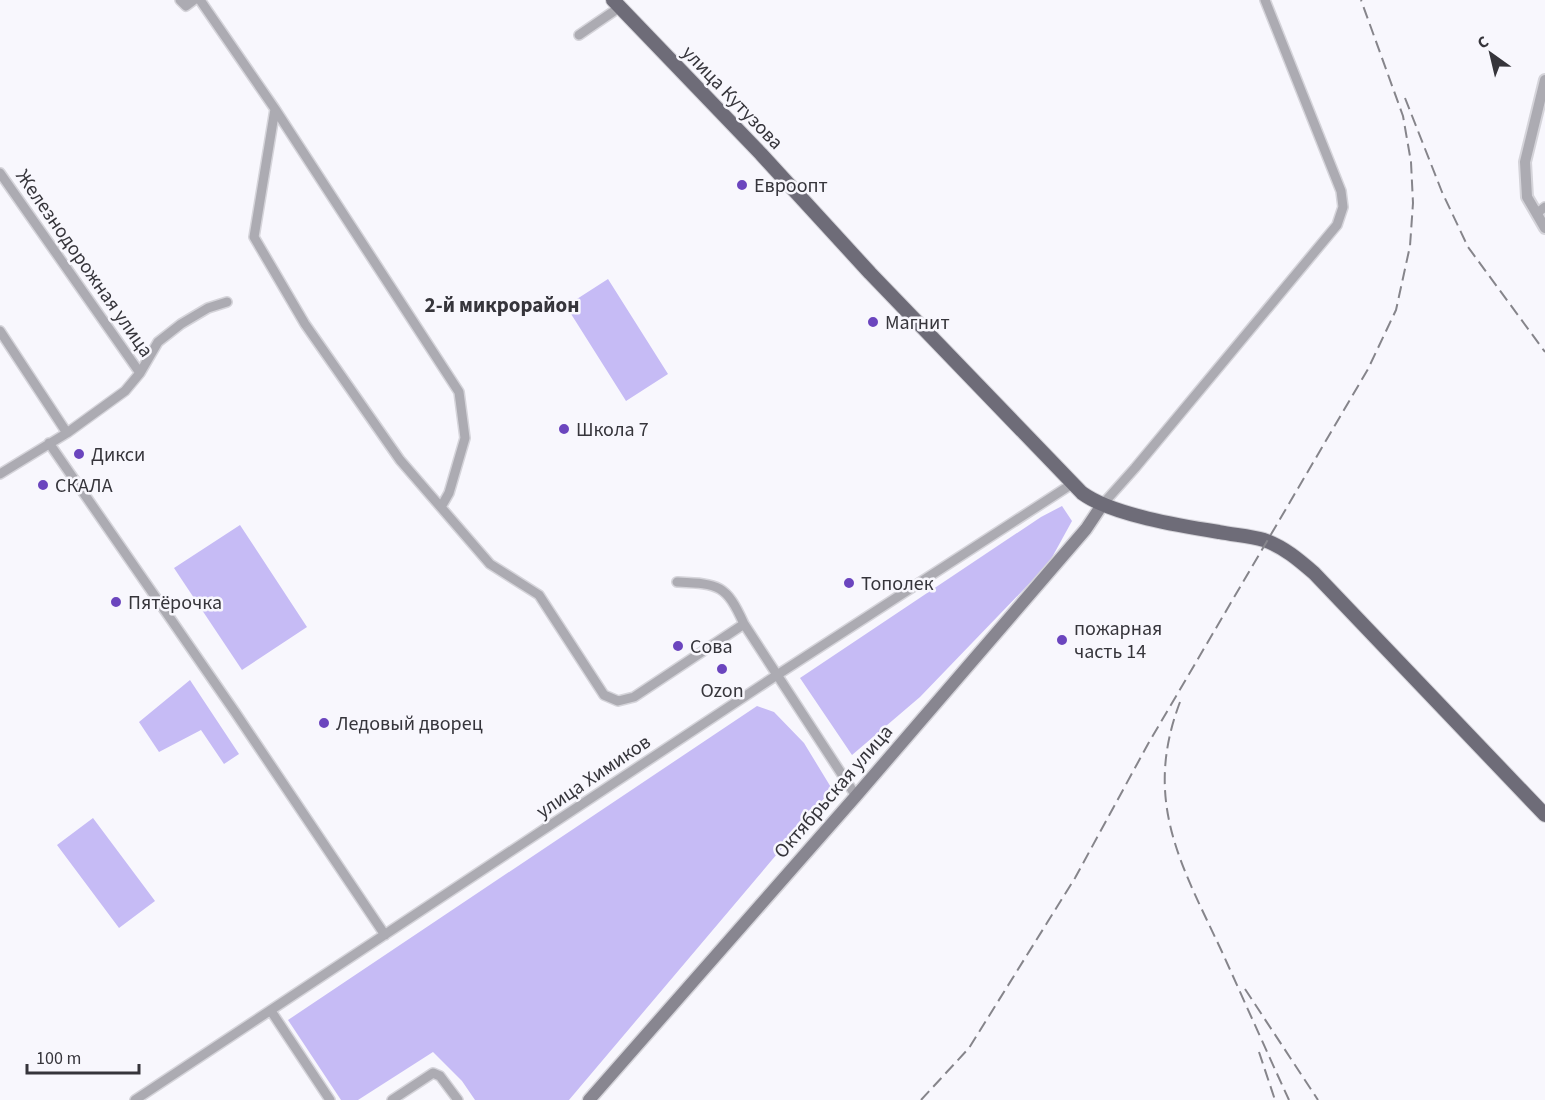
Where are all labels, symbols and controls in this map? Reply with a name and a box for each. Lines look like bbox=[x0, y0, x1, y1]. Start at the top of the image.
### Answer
north arrow bbox=[1461, 24, 1521, 84]
text: С bbox=[1473, 31, 1493, 54]
street label: улица Кутузова bbox=[675, 39, 789, 156]
street label: Железнодорожная улица bbox=[9, 164, 160, 363]
place label: Евроопт bbox=[754, 172, 828, 200]
marker: Евроопт bbox=[735, 178, 749, 192]
district label: 2-й микрорайон bbox=[425, 290, 579, 320]
place label: Магнит bbox=[885, 309, 950, 337]
marker: Магнит bbox=[866, 315, 880, 329]
place label: Школа 7 bbox=[576, 416, 649, 444]
marker: Школа 7 bbox=[557, 422, 571, 436]
place label: Дикси bbox=[91, 441, 145, 469]
marker: Дикси bbox=[72, 447, 86, 461]
place label: СКАЛА bbox=[55, 472, 113, 500]
marker: СКАЛА bbox=[36, 478, 50, 492]
place label: Тополек bbox=[861, 570, 934, 598]
marker: Тополек bbox=[842, 576, 856, 590]
place label: Пятёрочка bbox=[128, 589, 222, 617]
marker: Пятёрочка bbox=[109, 595, 123, 609]
place label: пожарная часть 14 bbox=[1074, 615, 1162, 666]
place label: Сова bbox=[690, 633, 733, 661]
marker: пожарная часть 14 bbox=[1055, 633, 1069, 647]
marker: Сова bbox=[671, 639, 685, 653]
marker: Ozon bbox=[715, 662, 729, 676]
place label: Ozon bbox=[700, 677, 744, 705]
place label: Ледовый дворец bbox=[336, 710, 483, 738]
marker: Ледовый дворец bbox=[317, 716, 331, 730]
street label: Октябрьская улица bbox=[768, 719, 900, 865]
street label: улица Химиков bbox=[531, 728, 656, 825]
scale bar bbox=[27, 1037, 140, 1075]
text: 100 m bbox=[36, 1046, 81, 1071]

